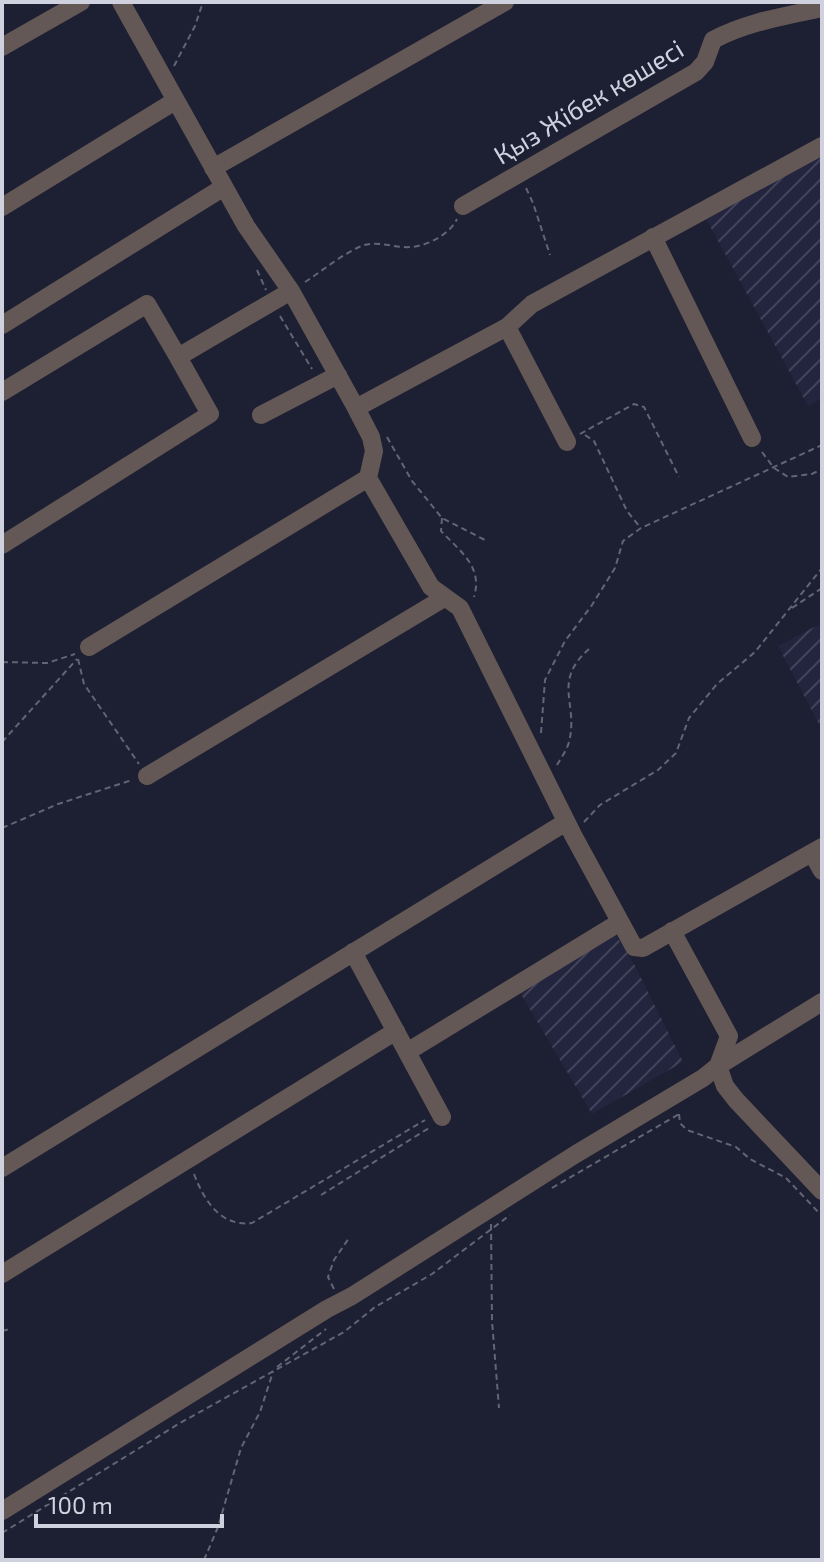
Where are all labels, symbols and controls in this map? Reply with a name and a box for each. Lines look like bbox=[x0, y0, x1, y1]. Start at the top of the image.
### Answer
street label: Қыз Жібек көшесі bbox=[488, 32, 688, 170]
scale bar bbox=[36, 1478, 222, 1528]
text: 100 m bbox=[48, 1490, 113, 1519]

